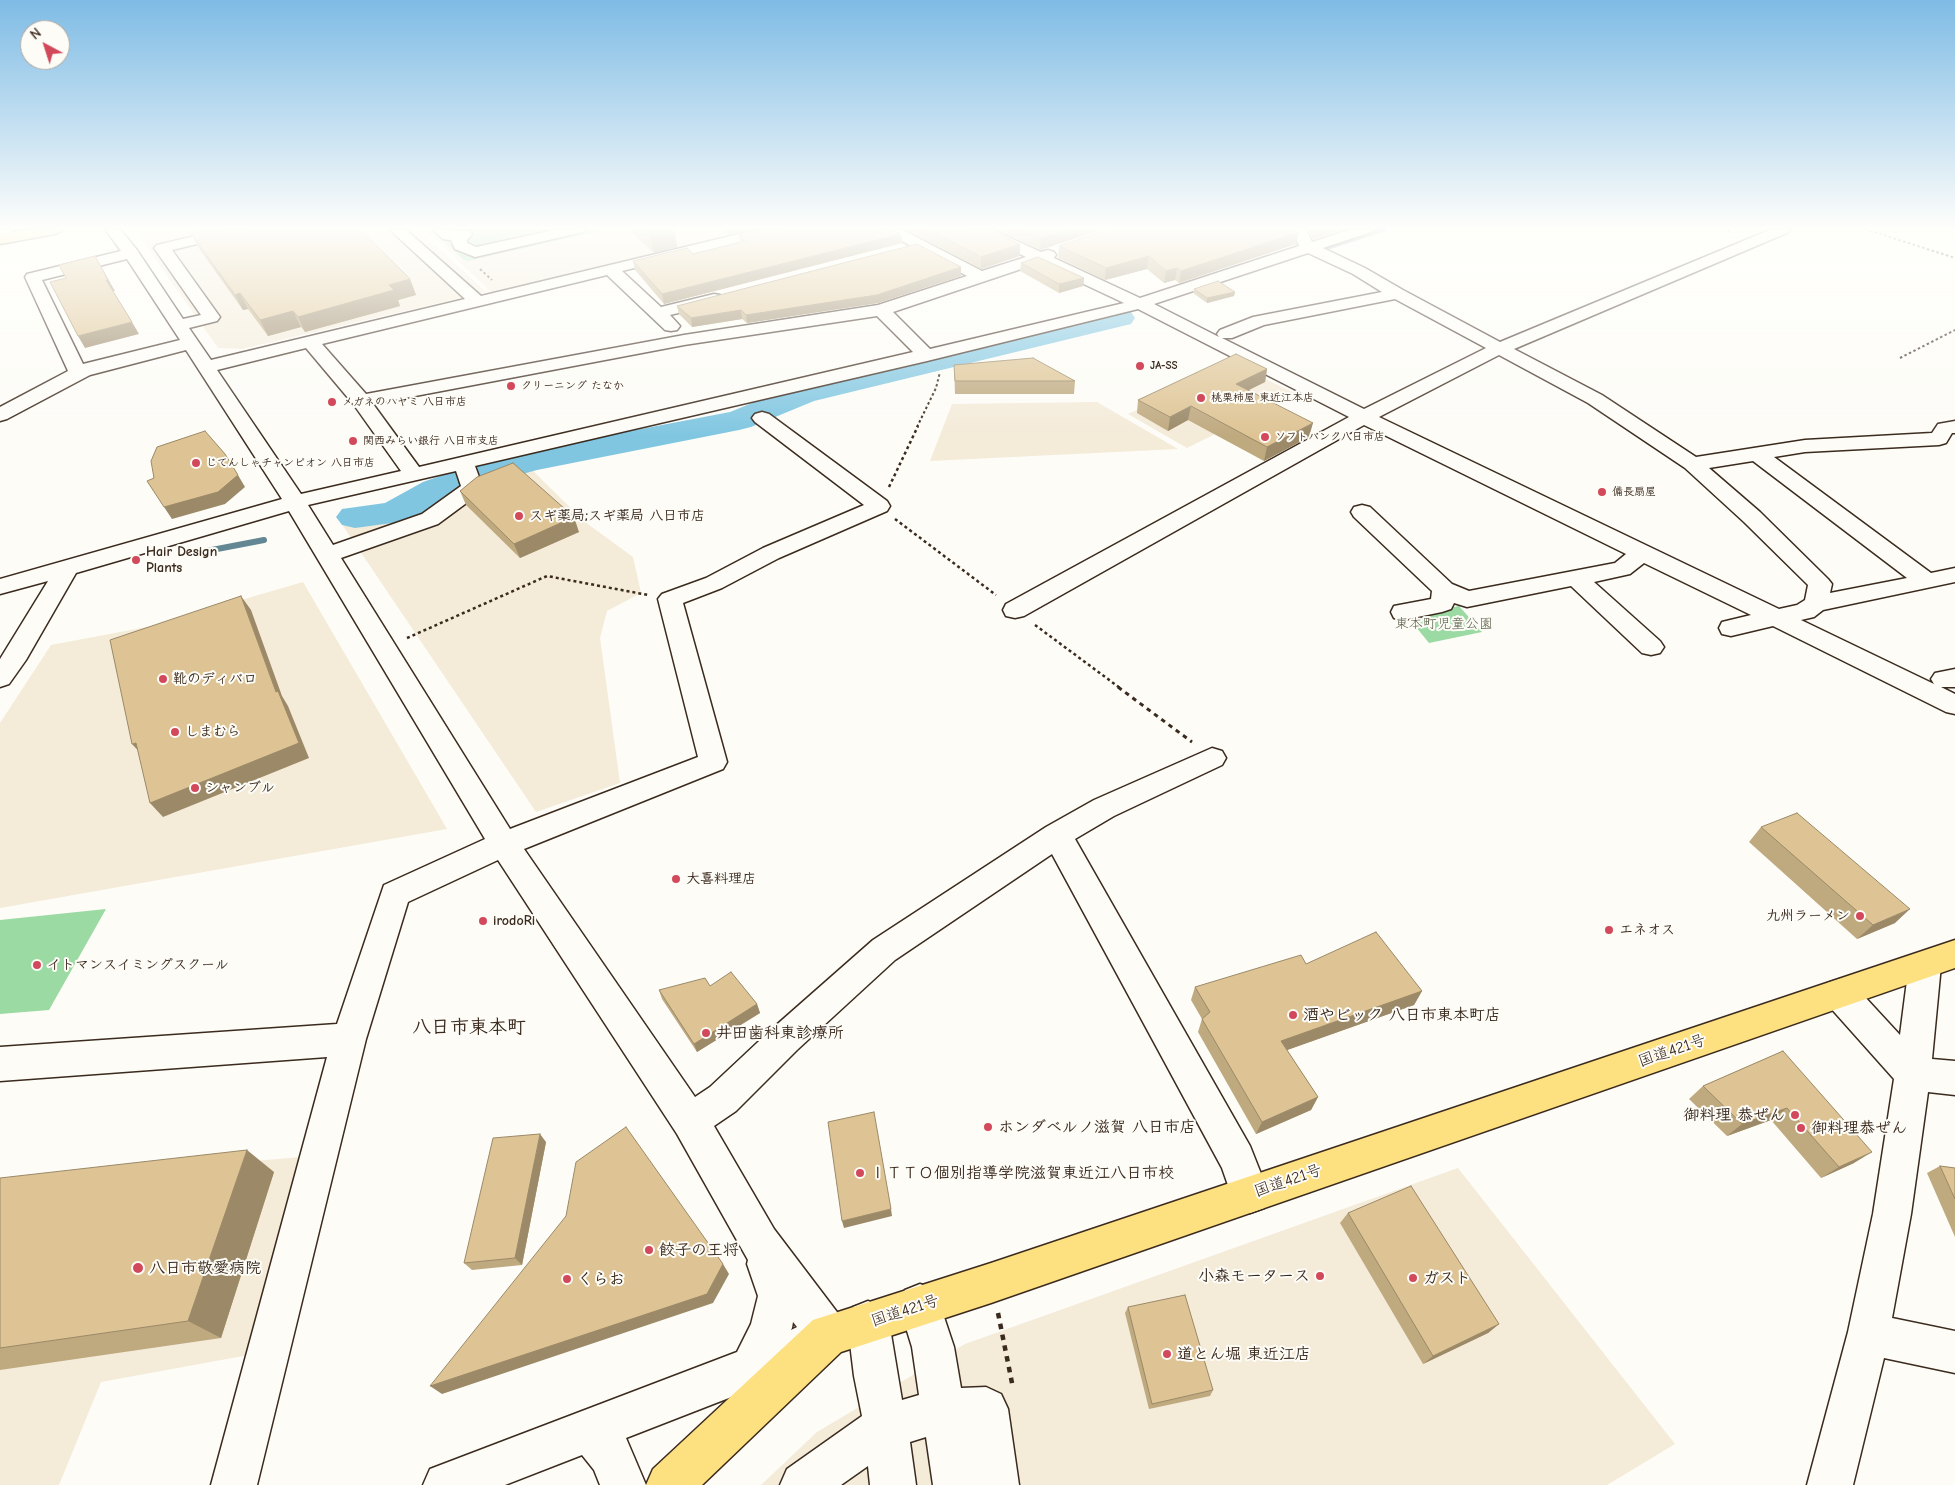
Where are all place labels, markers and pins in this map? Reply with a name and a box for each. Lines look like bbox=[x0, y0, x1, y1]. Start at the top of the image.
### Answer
place label: JA-SS bbox=[1150, 359, 1178, 373]
marker: JA-SS bbox=[1134, 360, 1146, 372]
place label: クリーニング たなか bbox=[521, 379, 624, 393]
marker: クリーニング たなか bbox=[505, 380, 517, 392]
place label: 桃栗柿屋 東近江本店 bbox=[1211, 391, 1314, 405]
marker: 桃栗柿屋 東近江本店 bbox=[1195, 392, 1207, 404]
place label: メガネのハヤミ 八日市店 bbox=[342, 395, 467, 409]
marker: メガネのハヤミ 八日市店 bbox=[326, 396, 338, 408]
place label: ソフトバンク八日市店 bbox=[1275, 430, 1385, 444]
marker: ソフトバンク八日市店 bbox=[1259, 431, 1271, 443]
place label: 関西みらい銀行 八日市支店 bbox=[363, 434, 499, 448]
marker: 関西みらい銀行 八日市支店 bbox=[347, 435, 359, 447]
place label: じてんしゃチャンピオン 八日市店 bbox=[206, 456, 375, 470]
marker: じてんしゃチャンピオン 八日市店 bbox=[190, 457, 202, 469]
place label: 備長扇屋 bbox=[1612, 485, 1656, 499]
marker: 備長扇屋 bbox=[1596, 486, 1608, 498]
place label: スギ薬局;スギ薬局 八日市店 bbox=[529, 508, 705, 524]
marker: スギ薬局;スギ薬局 八日市店 bbox=[513, 510, 525, 522]
place label: Hair Design Plants bbox=[146, 544, 217, 576]
marker: Hair Design Plants bbox=[130, 554, 142, 566]
place label: 靴のディバロ bbox=[173, 671, 257, 687]
marker: 靴のディバロ bbox=[157, 673, 169, 685]
place label: しまむら bbox=[185, 724, 241, 740]
marker: しまむら bbox=[169, 726, 181, 738]
place label: シャンブル bbox=[205, 780, 275, 796]
marker: シャンブル bbox=[189, 782, 201, 794]
place label: 大喜料理店 bbox=[686, 871, 756, 887]
marker: 大喜料理店 bbox=[670, 873, 682, 885]
place label: 九州ラーメン bbox=[1766, 908, 1850, 924]
marker: 九州ラーメン bbox=[1854, 910, 1866, 922]
place label: irodoRi bbox=[493, 913, 535, 929]
marker: irodoRi bbox=[477, 915, 489, 927]
place label: エネオス bbox=[1619, 922, 1675, 938]
marker: エネオス bbox=[1603, 924, 1615, 936]
place label: イトマンスイミングスクール bbox=[47, 957, 229, 973]
marker: イトマンスイミングスクール bbox=[31, 959, 43, 971]
place label: 酒やビック 八日市東本町店 bbox=[1303, 1005, 1501, 1025]
marker: 酒やビック 八日市東本町店 bbox=[1287, 1009, 1299, 1021]
place label: 井田歯科東診療所 bbox=[716, 1023, 844, 1043]
marker: 井田歯科東診療所 bbox=[700, 1027, 712, 1039]
place label: 御料理 恭ぜん bbox=[1683, 1105, 1785, 1125]
marker: 御料理 恭ぜん bbox=[1789, 1109, 1801, 1121]
place label: ホンダベルノ滋賀 八日市店 bbox=[998, 1117, 1196, 1137]
place label: 御料理恭ぜん bbox=[1811, 1118, 1907, 1138]
marker: ホンダベルノ滋賀 八日市店 bbox=[982, 1121, 994, 1133]
marker: 御料理恭ぜん bbox=[1795, 1122, 1807, 1134]
place label: ＩＴＴＯ個別指導学院滋賀東近江八日市校 bbox=[870, 1163, 1174, 1183]
marker: ＩＴＴＯ個別指導学院滋賀東近江八日市校 bbox=[854, 1167, 866, 1179]
place label: 餃子の王将 bbox=[659, 1240, 739, 1260]
marker: 餃子の王将 bbox=[643, 1244, 655, 1256]
place label: 八日市敬愛病院 bbox=[149, 1258, 261, 1278]
marker: 八日市敬愛病院 bbox=[131, 1261, 145, 1275]
place label: 小森モータース bbox=[1198, 1266, 1310, 1286]
place label: ガスト bbox=[1423, 1268, 1471, 1288]
place label: くらお bbox=[577, 1269, 625, 1289]
marker: 小森モータース bbox=[1314, 1270, 1326, 1282]
marker: ガスト bbox=[1407, 1272, 1419, 1284]
marker: くらお bbox=[561, 1273, 573, 1285]
place label: 道とん堀 東近江店 bbox=[1177, 1344, 1311, 1364]
marker: 道とん堀 東近江店 bbox=[1161, 1348, 1173, 1360]

